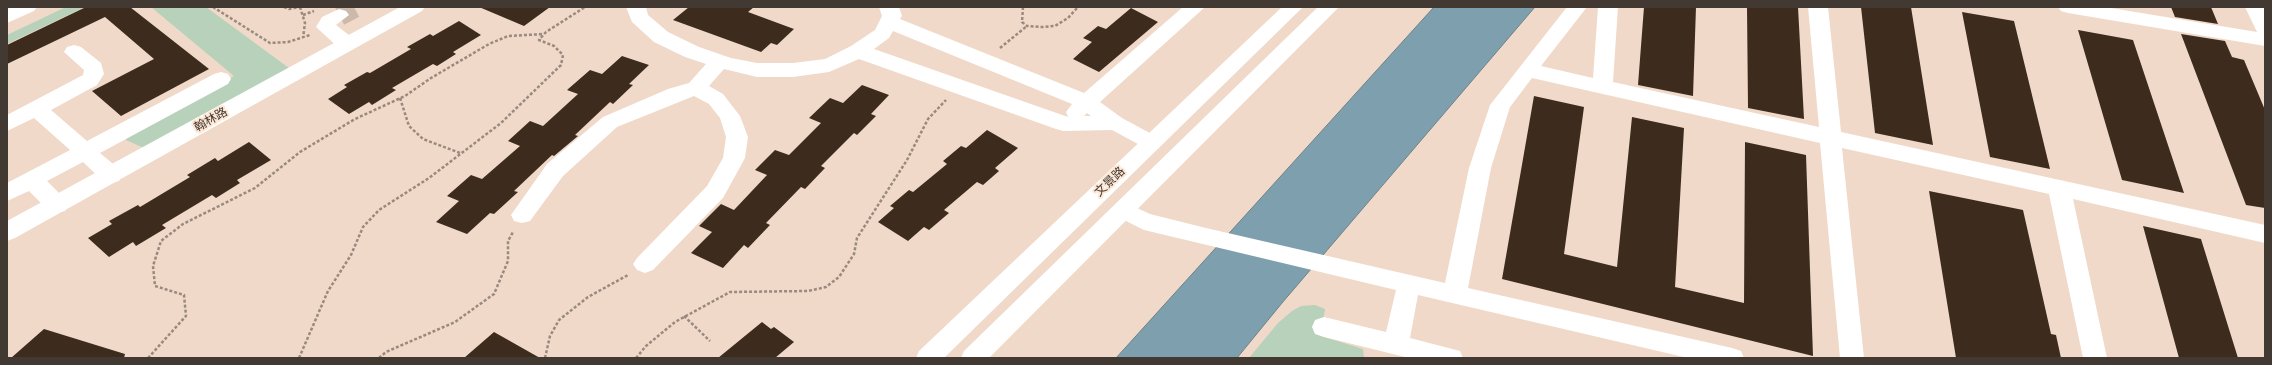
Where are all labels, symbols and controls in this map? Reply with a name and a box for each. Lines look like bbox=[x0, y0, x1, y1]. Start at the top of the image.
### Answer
street label: 翰林路 bbox=[192, 105, 230, 135]
street label: 文景路 bbox=[1092, 164, 1128, 200]

